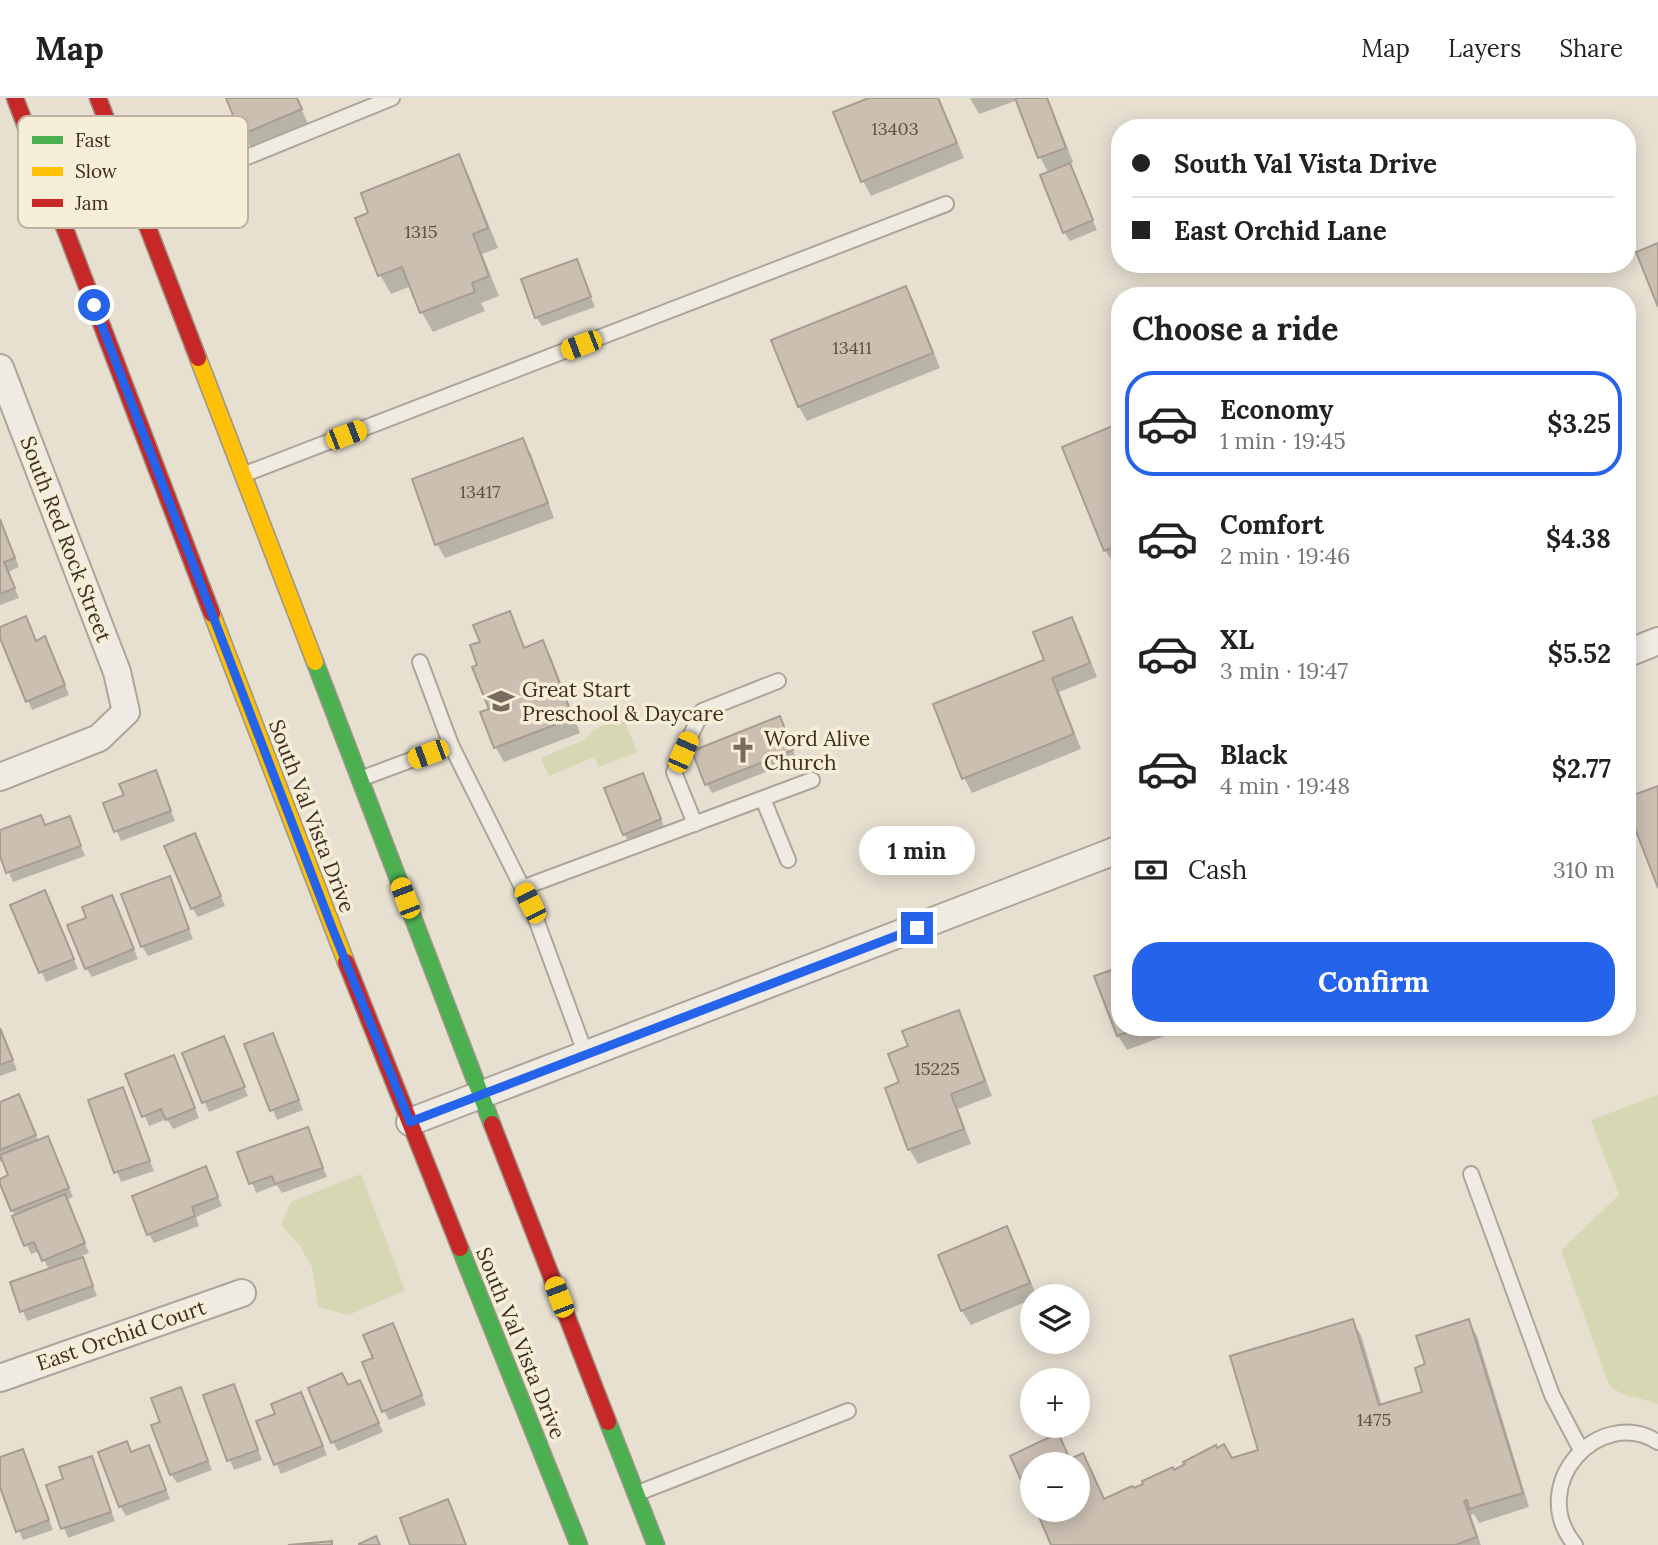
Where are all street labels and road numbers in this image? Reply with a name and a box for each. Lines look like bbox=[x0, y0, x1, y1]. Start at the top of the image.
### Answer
street label: South Red Rock Street bbox=[14, 432, 118, 646]
street label: South Val Vista Drive bbox=[263, 716, 361, 916]
street label: South Val Vista Drive bbox=[470, 1243, 572, 1443]
street label: East Orchid Court bbox=[33, 1293, 210, 1377]

